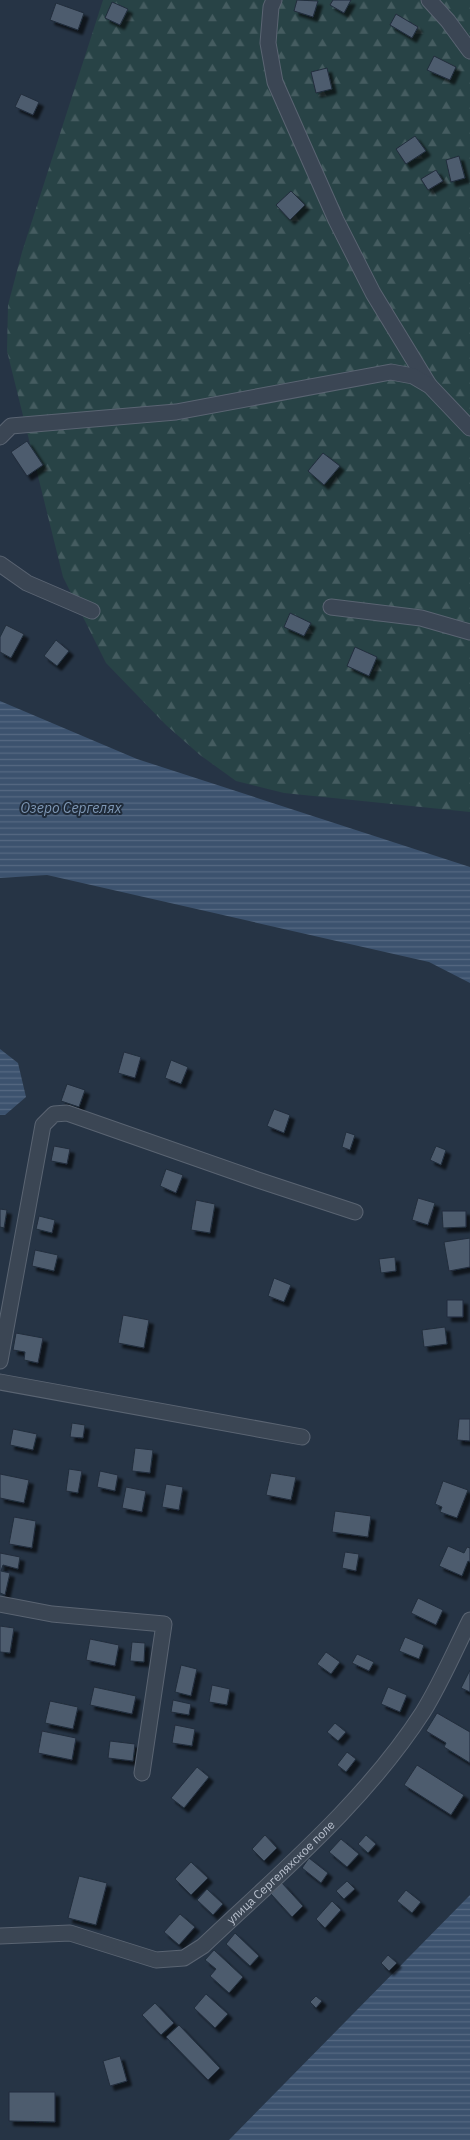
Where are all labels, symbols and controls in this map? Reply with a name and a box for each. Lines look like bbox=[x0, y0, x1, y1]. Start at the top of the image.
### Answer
water label: Озеро Сергелях bbox=[21, 799, 122, 817]
street label: улица Сергеляхское поле bbox=[223, 1817, 338, 1927]

